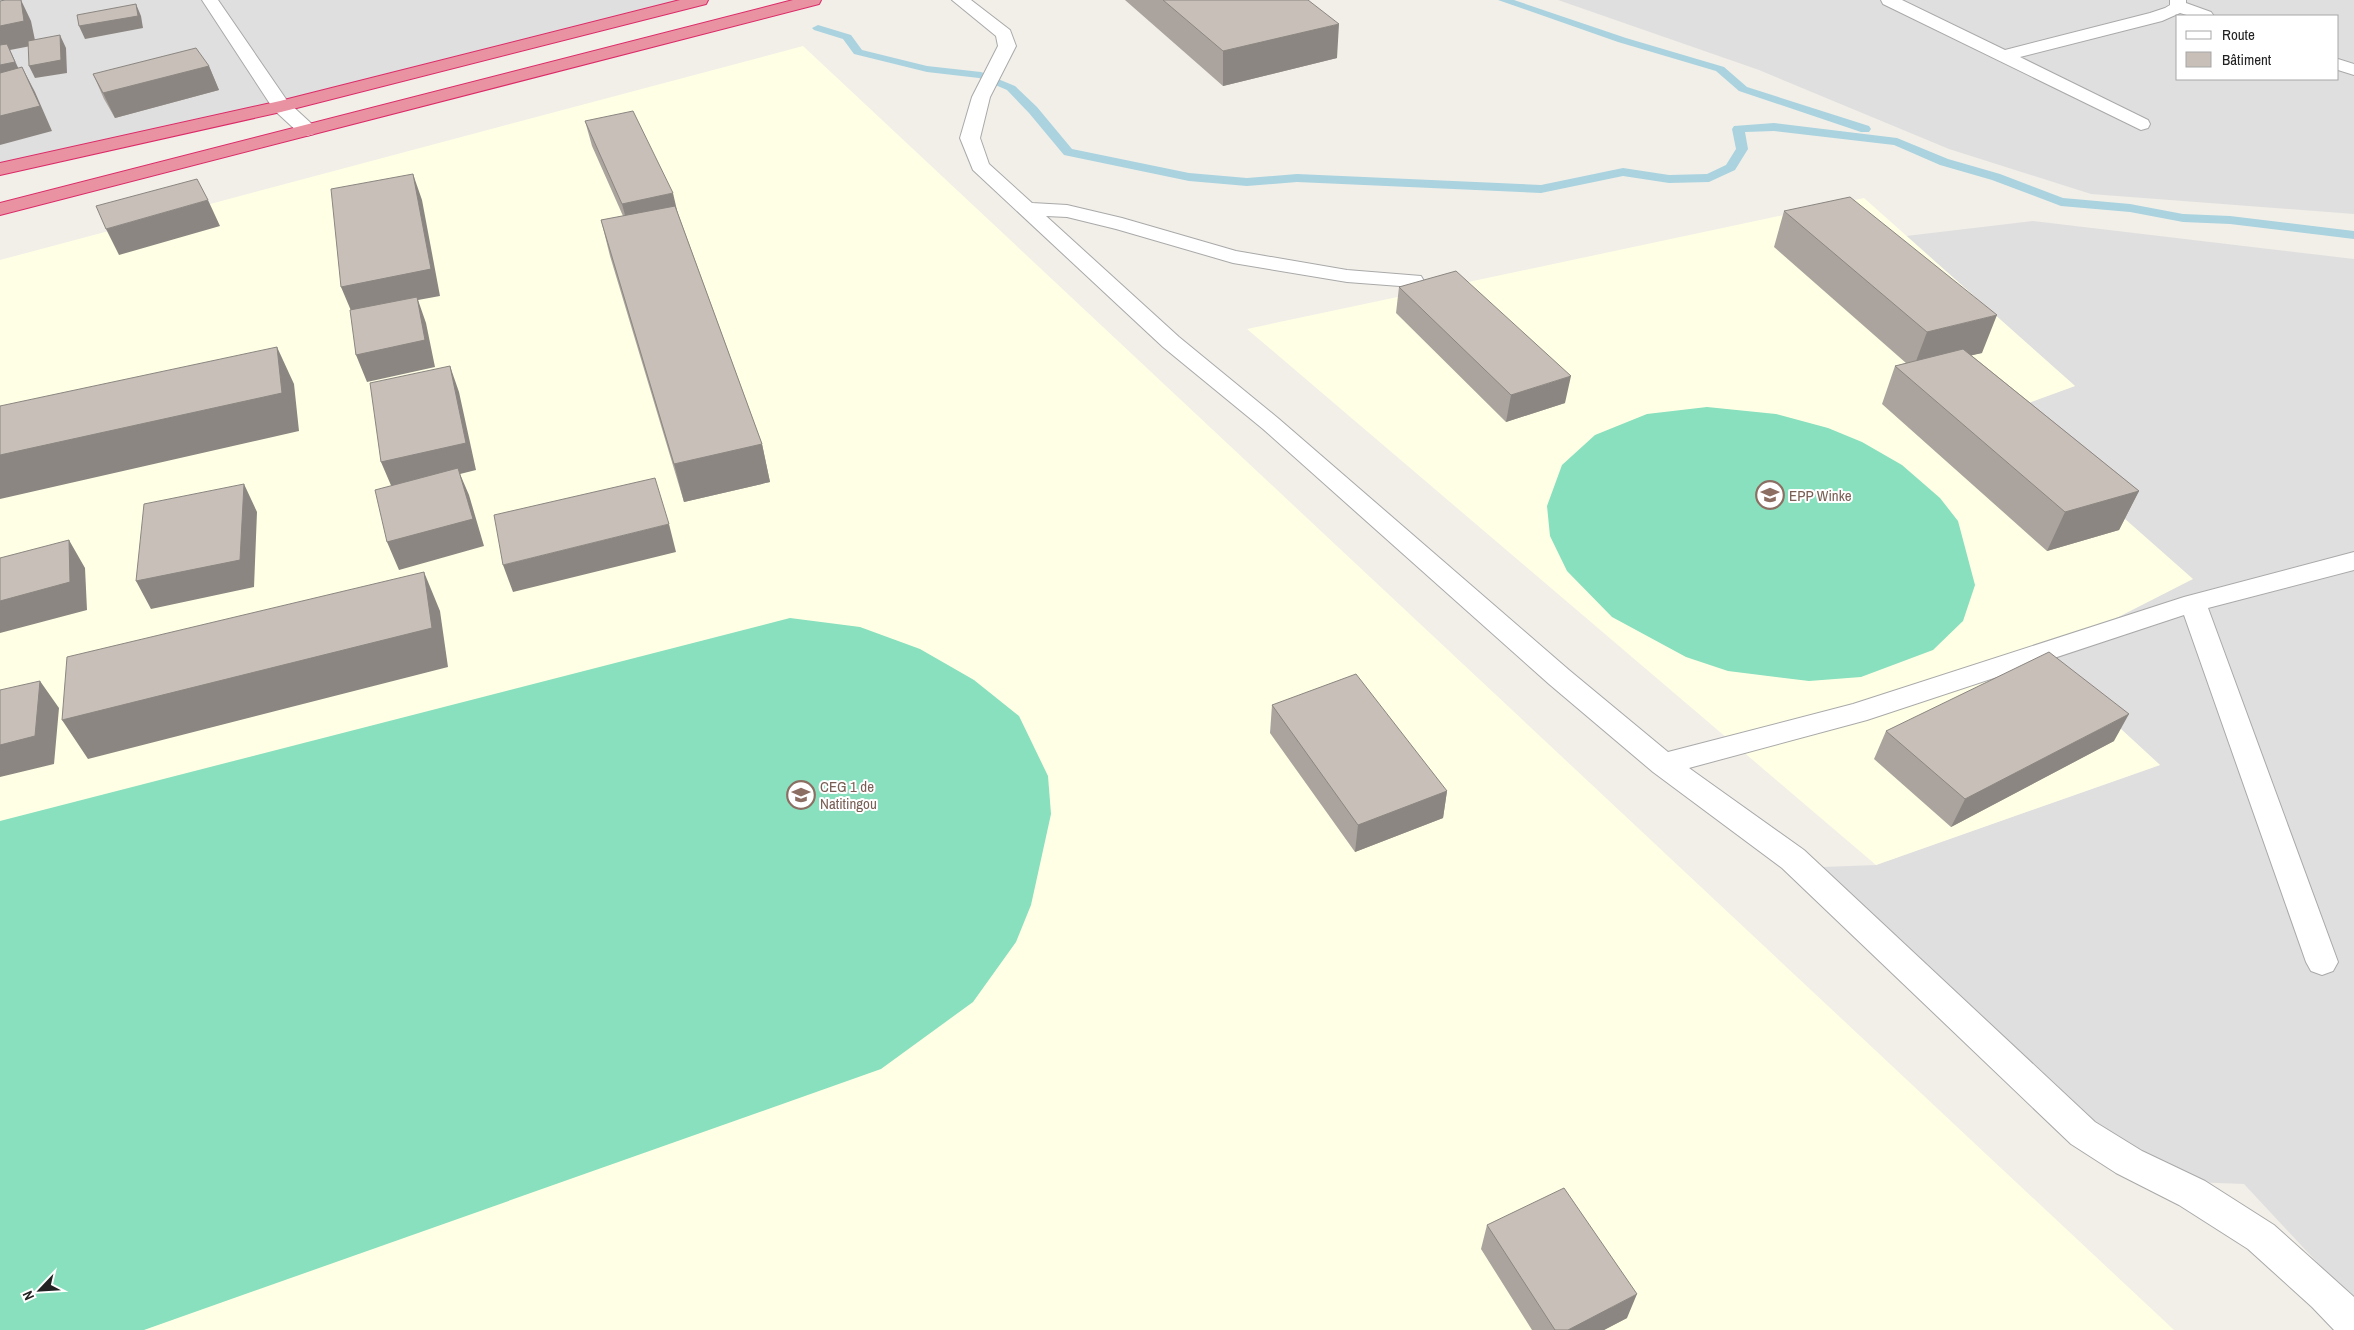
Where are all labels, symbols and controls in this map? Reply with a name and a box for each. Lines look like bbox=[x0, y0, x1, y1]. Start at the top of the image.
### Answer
legend bbox=[2176, 15, 2339, 80]
text: Route bbox=[2222, 24, 2255, 45]
text: Bâtiment bbox=[2222, 49, 2272, 70]
school or university icon: EPP Winke bbox=[1755, 480, 1785, 510]
place label: EPP Winke bbox=[1789, 485, 1852, 506]
place label: CEG 1 de Natitingou bbox=[820, 776, 877, 814]
school or university icon: CEG 1 de Natitingou bbox=[786, 780, 816, 810]
north arrow bbox=[15, 1265, 65, 1315]
text: N bbox=[18, 1288, 38, 1303]

